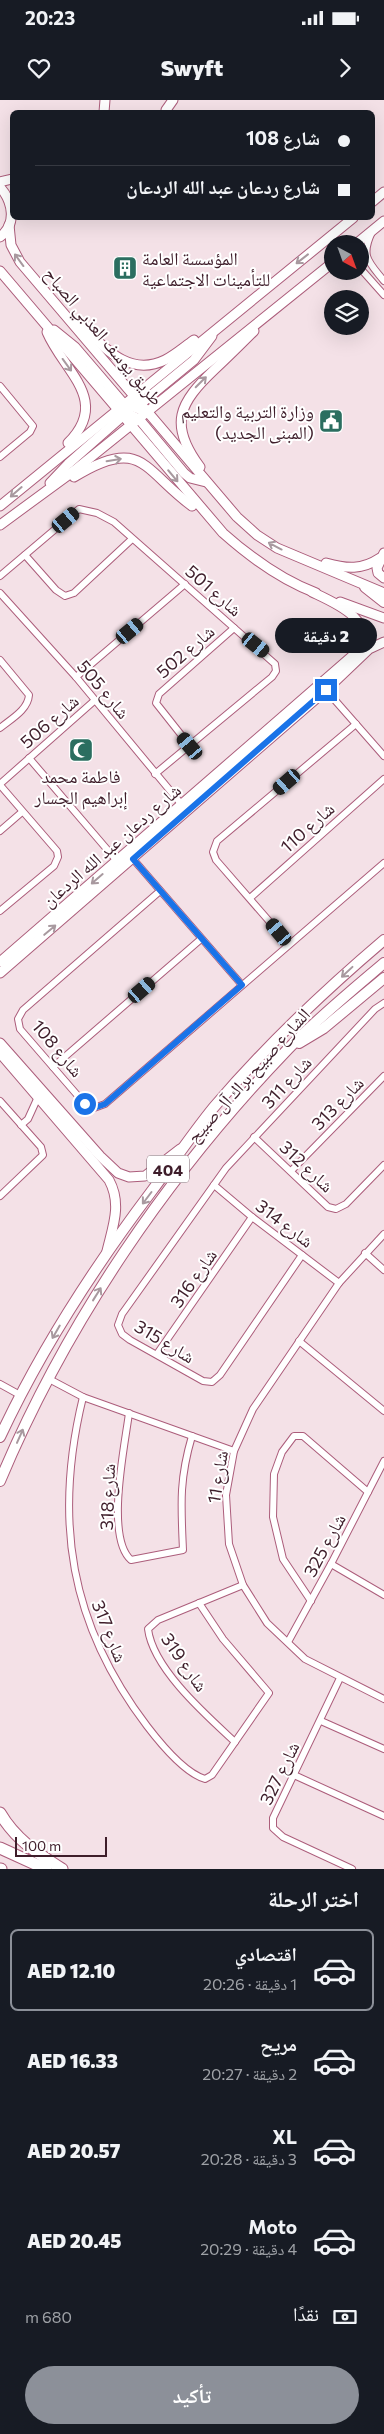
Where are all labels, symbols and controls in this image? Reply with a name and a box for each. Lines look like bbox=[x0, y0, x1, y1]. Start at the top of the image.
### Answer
text: 20:23 bbox=[25, 6, 75, 29]
icon: heart bbox=[25, 54, 53, 82]
text: Swyft bbox=[161, 54, 223, 81]
icon: forward bbox=[331, 54, 359, 82]
text: شارع 108 bbox=[246, 126, 320, 149]
text: شارع ردعان عبد الله الردعان bbox=[126, 175, 320, 198]
north arrow bbox=[324, 235, 369, 280]
map controls bbox=[324, 235, 369, 335]
place label: المؤسسة العامة للتأمينات الاجتماعية bbox=[142, 247, 270, 290]
one-way arrow bbox=[14, 253, 24, 267]
one-way arrow bbox=[296, 254, 309, 265]
building icon: المؤسسة العامة للتأمينات الاجتماعية bbox=[112, 255, 138, 281]
street label: طريق يوسف العذبي الصباح bbox=[36, 263, 168, 412]
button: layers bbox=[324, 290, 369, 335]
one-way arrow bbox=[62, 358, 72, 372]
one-way arrow bbox=[195, 376, 207, 388]
place label: وزارة التربية والتعليم (المبنى الجديد) bbox=[181, 400, 314, 444]
public building icon: وزارة التربية والتعليم (المبنى الجديد) bbox=[318, 408, 344, 434]
one-way arrow bbox=[105, 454, 121, 464]
one-way arrow bbox=[168, 470, 179, 483]
one-way arrow bbox=[10, 486, 23, 498]
car bbox=[49, 505, 82, 535]
one-way arrow bbox=[268, 541, 283, 551]
street label: شارع 501 bbox=[181, 560, 247, 621]
car bbox=[113, 616, 146, 646]
callout: 2 دقيقة bbox=[275, 618, 377, 652]
street label: شارع 502 bbox=[151, 620, 219, 683]
text: 2 دقيقة bbox=[303, 626, 349, 645]
car bbox=[239, 630, 272, 660]
street label: شارع 505 bbox=[72, 655, 135, 724]
route end bbox=[315, 679, 337, 701]
street label: شارع 506 bbox=[15, 690, 84, 753]
car bbox=[174, 730, 205, 762]
mosque icon: فاطمة محمد إبراهيم الجسار bbox=[68, 737, 94, 763]
place label: فاطمة محمد إبراهيم الجسار bbox=[34, 765, 127, 810]
car bbox=[270, 766, 303, 798]
street label: شارع ردعان عبد الله الردعان bbox=[37, 779, 186, 912]
street label: شارع 110 bbox=[276, 797, 339, 858]
one-way arrow bbox=[90, 873, 103, 885]
car bbox=[263, 916, 294, 948]
one-way arrow bbox=[44, 924, 57, 935]
one-way arrow bbox=[341, 966, 354, 978]
car bbox=[125, 974, 158, 1006]
street label: الشارع صبيح براك آل صبيح bbox=[182, 1003, 316, 1148]
street label: شارع 108 bbox=[27, 1015, 88, 1082]
street label: شارع 311 bbox=[256, 1051, 316, 1113]
street label: شارع 313 bbox=[306, 1072, 369, 1135]
route start bbox=[74, 1093, 96, 1115]
street label: شارع 312 bbox=[275, 1136, 338, 1197]
road number: 404 bbox=[147, 1156, 189, 1182]
one-way arrow bbox=[141, 1191, 152, 1204]
street label: شارع 314 bbox=[251, 1194, 318, 1253]
street label: شارع 316 bbox=[165, 1244, 222, 1312]
one-way arrow bbox=[93, 1287, 103, 1301]
street label: شارع 315 bbox=[131, 1315, 199, 1368]
one-way arrow bbox=[50, 1324, 60, 1339]
one-way arrow bbox=[15, 1429, 25, 1444]
street label: شارع 11 bbox=[202, 1449, 233, 1505]
street label: شارع 318 bbox=[95, 1463, 120, 1531]
street label: شارع 325 bbox=[298, 1510, 351, 1581]
street label: شارع 317 bbox=[87, 1597, 132, 1666]
street label: شارع 319 bbox=[156, 1628, 213, 1696]
street label: شارع 327 bbox=[254, 1738, 305, 1809]
scale bar bbox=[15, 1834, 108, 1857]
text: 100 m bbox=[22, 1837, 61, 1854]
text: اختر الرحلة bbox=[268, 1885, 359, 1912]
text: اقتصادي bbox=[235, 1942, 297, 1965]
icon: car bbox=[312, 1948, 357, 1993]
text: AED 12.10 bbox=[27, 1959, 115, 1982]
text: 1 دقيقة · 20:26 bbox=[203, 1974, 297, 1993]
text: مريح bbox=[260, 2032, 297, 2055]
icon: car bbox=[312, 2038, 357, 2083]
text: AED 16.33 bbox=[27, 2049, 118, 2072]
text: 2 دقيقة · 20:27 bbox=[202, 2064, 297, 2083]
text: XL bbox=[272, 2125, 297, 2148]
icon: car bbox=[312, 2128, 357, 2173]
text: AED 20.57 bbox=[27, 2139, 120, 2162]
text: 3 دقيقة · 20:28 bbox=[201, 2149, 297, 2168]
text: Moto bbox=[248, 2215, 297, 2238]
icon: car bbox=[312, 2218, 357, 2263]
text: AED 20.45 bbox=[27, 2229, 121, 2252]
text: 4 دقيقة · 20:29 bbox=[200, 2239, 297, 2258]
text: نقدًا bbox=[293, 2302, 319, 2325]
icon: cash bbox=[331, 2303, 359, 2331]
text: 680 m bbox=[25, 2307, 72, 2326]
button: تأكيد bbox=[25, 2366, 359, 2424]

